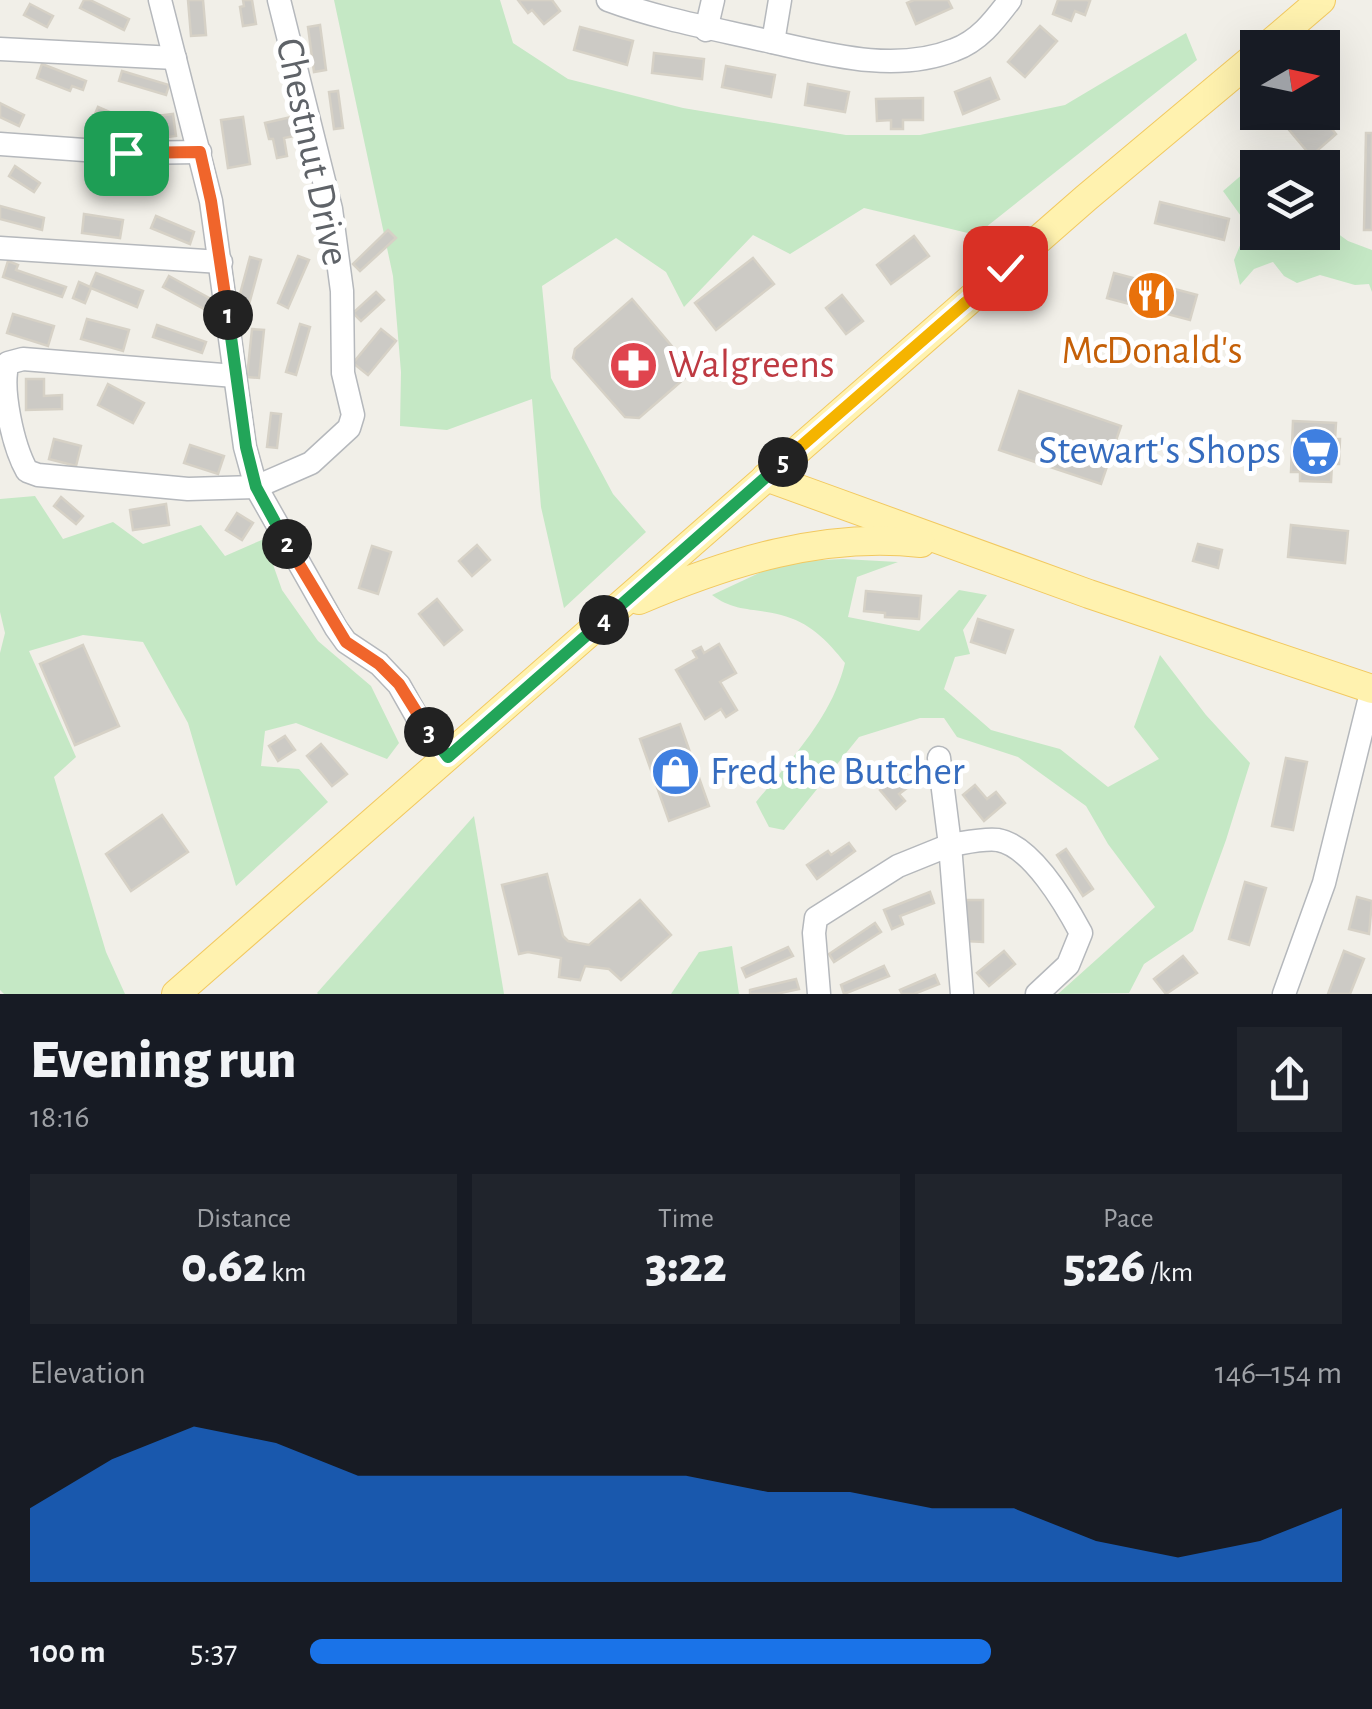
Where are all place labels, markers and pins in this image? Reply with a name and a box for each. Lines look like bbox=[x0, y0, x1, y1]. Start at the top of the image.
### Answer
pin bbox=[84, 111, 169, 196]
pin bbox=[963, 226, 1048, 311]
restaurant icon: McDonald's bbox=[1126, 270, 1178, 322]
pin: 1 bbox=[203, 290, 253, 340]
place label: McDonald's bbox=[1061, 331, 1243, 371]
pharmacy icon: Walgreens bbox=[607, 339, 659, 391]
place label: Walgreens bbox=[668, 345, 835, 385]
supermarket icon: Stewart's Shops bbox=[1290, 425, 1342, 477]
place label: Stewart's Shops bbox=[1038, 431, 1281, 471]
pin: 5 bbox=[758, 437, 808, 487]
pin: 2 bbox=[262, 519, 312, 569]
pin: 4 bbox=[579, 595, 629, 645]
pin: 3 bbox=[404, 707, 454, 757]
shop icon: Fred the Butcher bbox=[649, 746, 701, 798]
place label: Fred the Butcher bbox=[710, 752, 965, 792]

